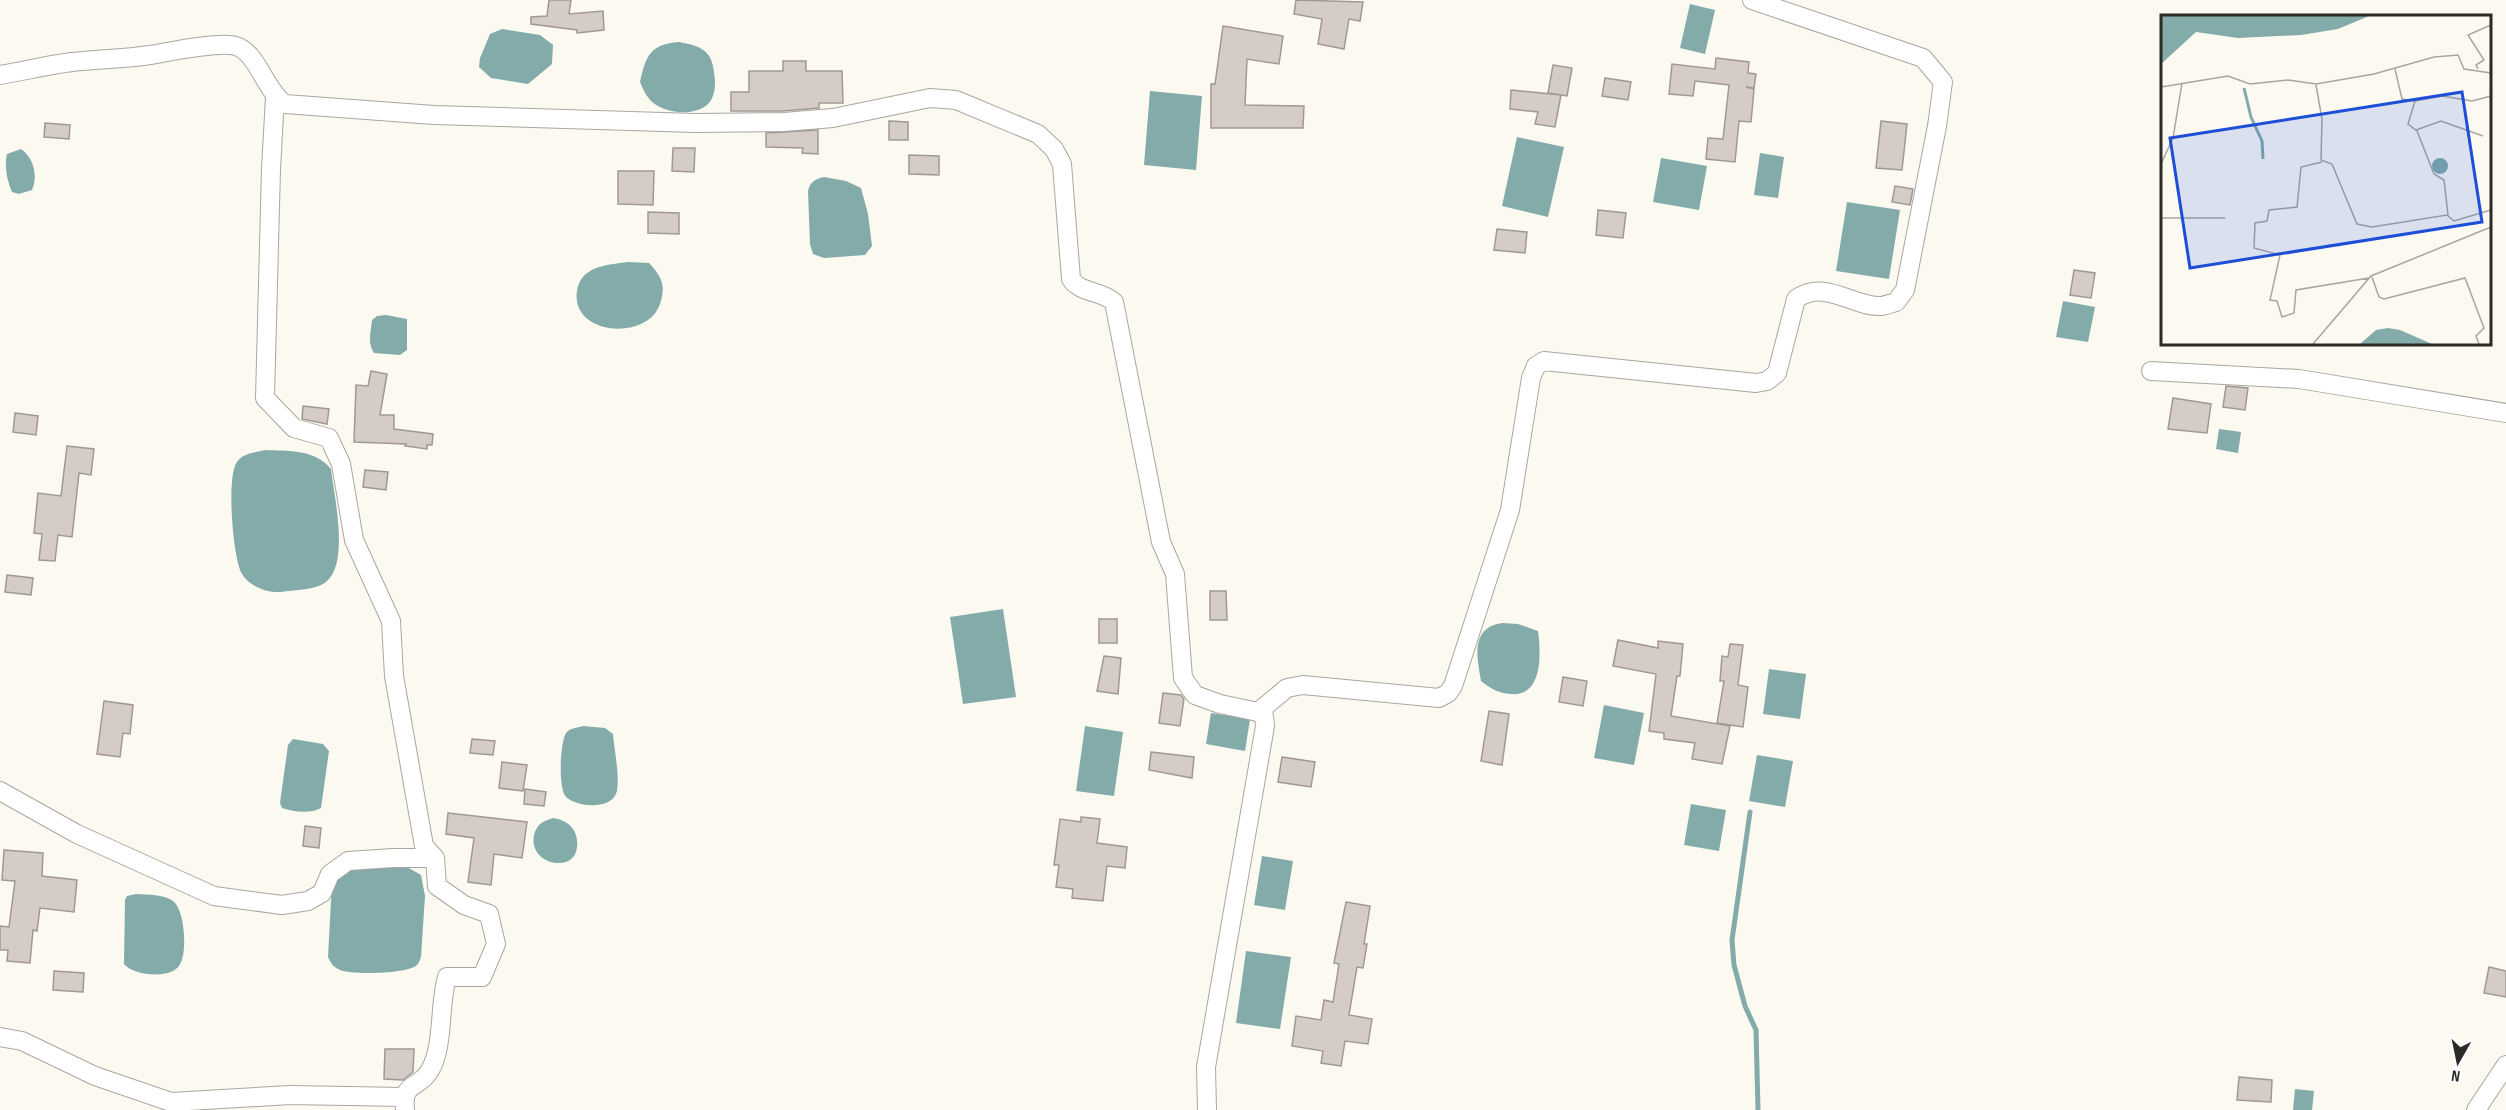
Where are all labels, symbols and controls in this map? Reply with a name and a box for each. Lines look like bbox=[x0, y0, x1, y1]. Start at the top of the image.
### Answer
inset map bbox=[2161, 15, 2491, 345]
north arrow bbox=[2428, 1032, 2488, 1092]
text: N bbox=[2450, 1065, 2462, 1085]

